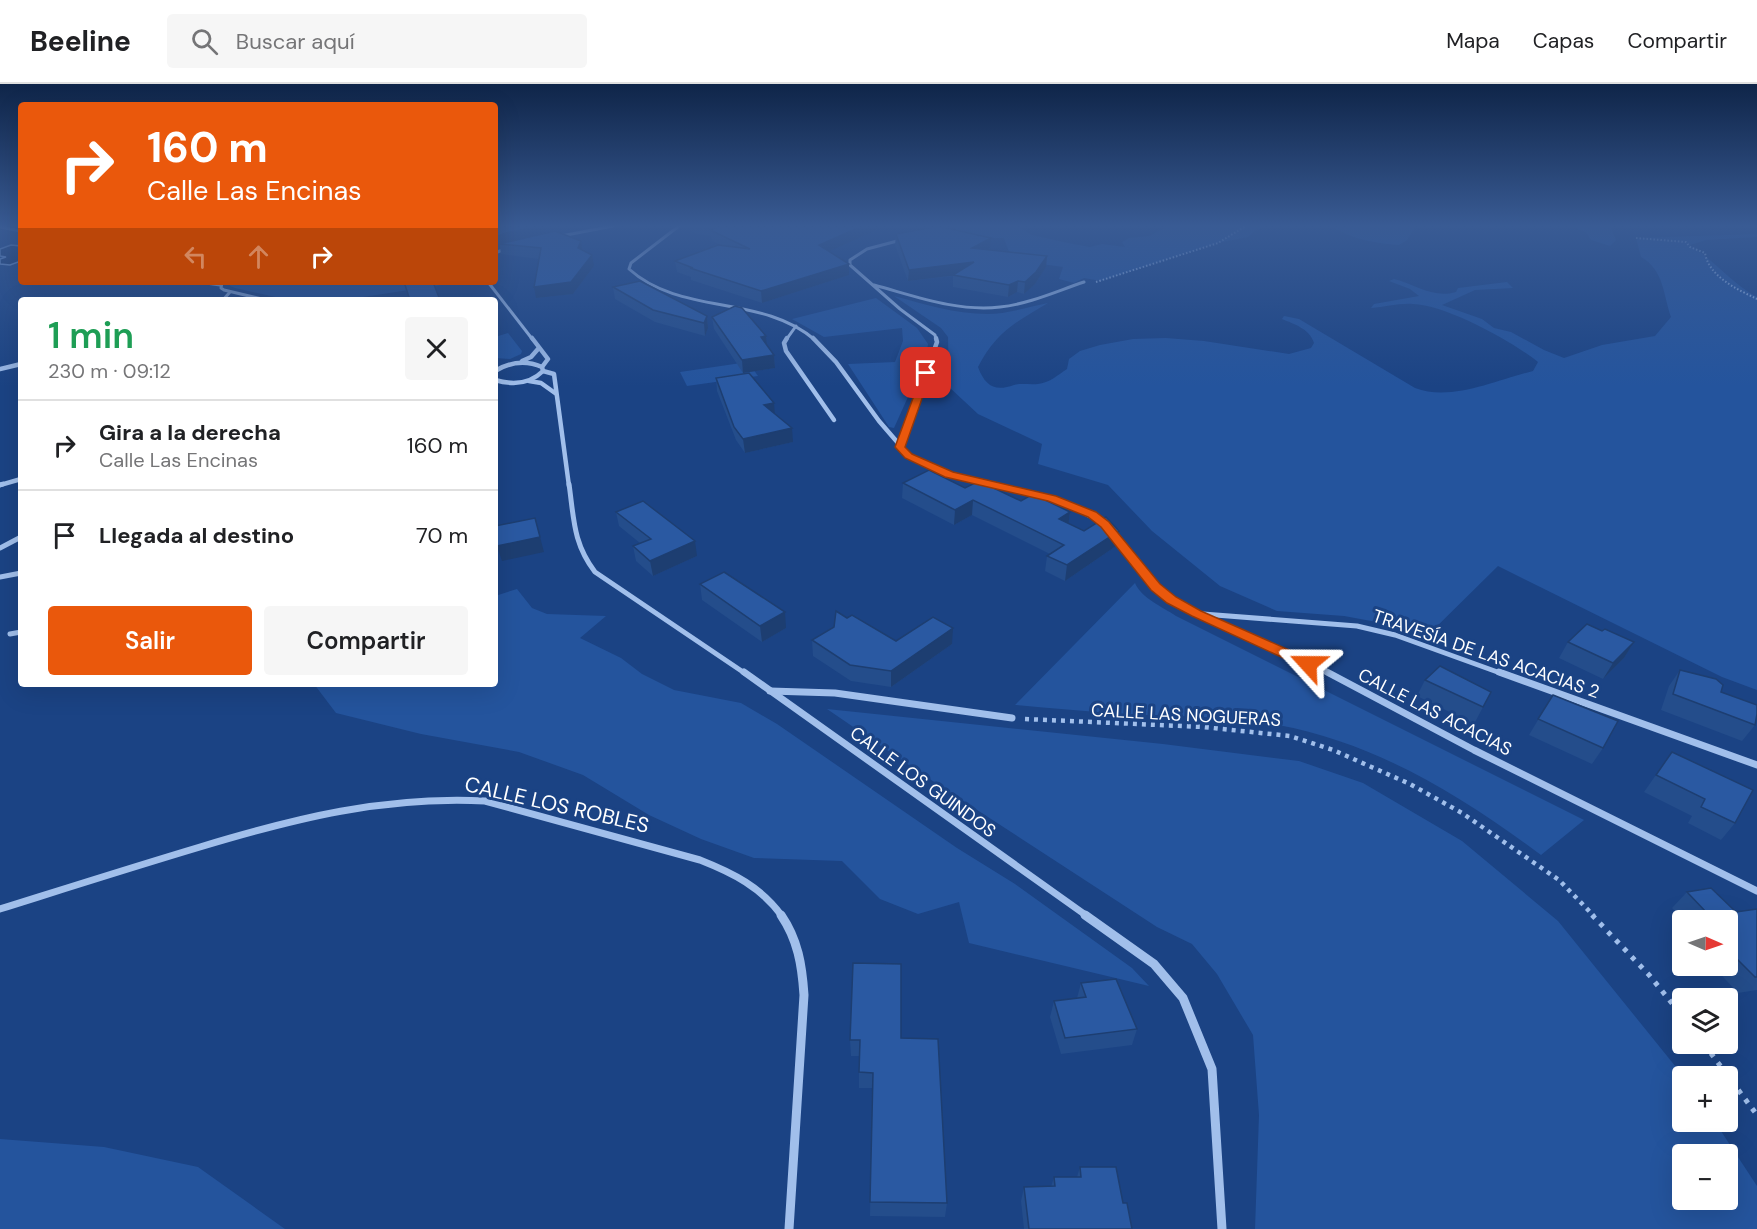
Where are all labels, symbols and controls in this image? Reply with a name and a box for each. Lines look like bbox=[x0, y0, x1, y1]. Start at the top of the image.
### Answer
search box bbox=[167, 14, 587, 68]
text: Beeline bbox=[30, 23, 131, 60]
icon: search bbox=[188, 25, 221, 58]
text: Buscar aquí bbox=[236, 27, 355, 56]
text: Mapa bbox=[1446, 27, 1500, 55]
text: Capas bbox=[1533, 27, 1594, 55]
text: Compartir bbox=[1627, 27, 1727, 55]
text: 160 m bbox=[147, 120, 268, 175]
icon: right bbox=[48, 126, 126, 204]
text: Calle Las Encinas bbox=[147, 173, 362, 208]
icon: left bbox=[179, 240, 212, 273]
icon: ahead bbox=[242, 240, 275, 273]
icon: right bbox=[305, 240, 338, 273]
text: 1 min bbox=[48, 312, 134, 359]
button: close bbox=[405, 317, 468, 380]
pin bbox=[900, 347, 951, 398]
icon: arrive bbox=[909, 356, 942, 389]
text: 230 m · 09:12 bbox=[48, 358, 171, 384]
text: Gira a la derecha bbox=[99, 418, 281, 447]
icon: right bbox=[48, 429, 81, 462]
text: 160 m bbox=[407, 431, 468, 460]
text: Calle Las Encinas bbox=[99, 447, 258, 473]
icon: arrive bbox=[48, 519, 81, 552]
text: Llegada al destino bbox=[99, 521, 294, 550]
text: 70 m bbox=[416, 521, 468, 550]
street label: TRAVESÍA DE LAS ACACIAS 2 bbox=[1369, 604, 1603, 704]
button: Salir bbox=[48, 606, 252, 675]
button: Compartir bbox=[264, 606, 468, 675]
position arrow bbox=[1276, 632, 1340, 696]
street label: CALLE LAS ACACIAS bbox=[1354, 663, 1516, 761]
street label: CALLE LAS NOGUERAS bbox=[1090, 698, 1282, 732]
street label: CALLE LOS GUINDOS bbox=[845, 721, 1001, 843]
street label: CALLE LOS ROBLES bbox=[462, 770, 652, 840]
north arrow bbox=[1672, 910, 1738, 976]
map controls bbox=[1672, 910, 1738, 1210]
button: layers bbox=[1672, 988, 1738, 1054]
button: + bbox=[1672, 1066, 1738, 1132]
button: − bbox=[1672, 1144, 1738, 1210]

